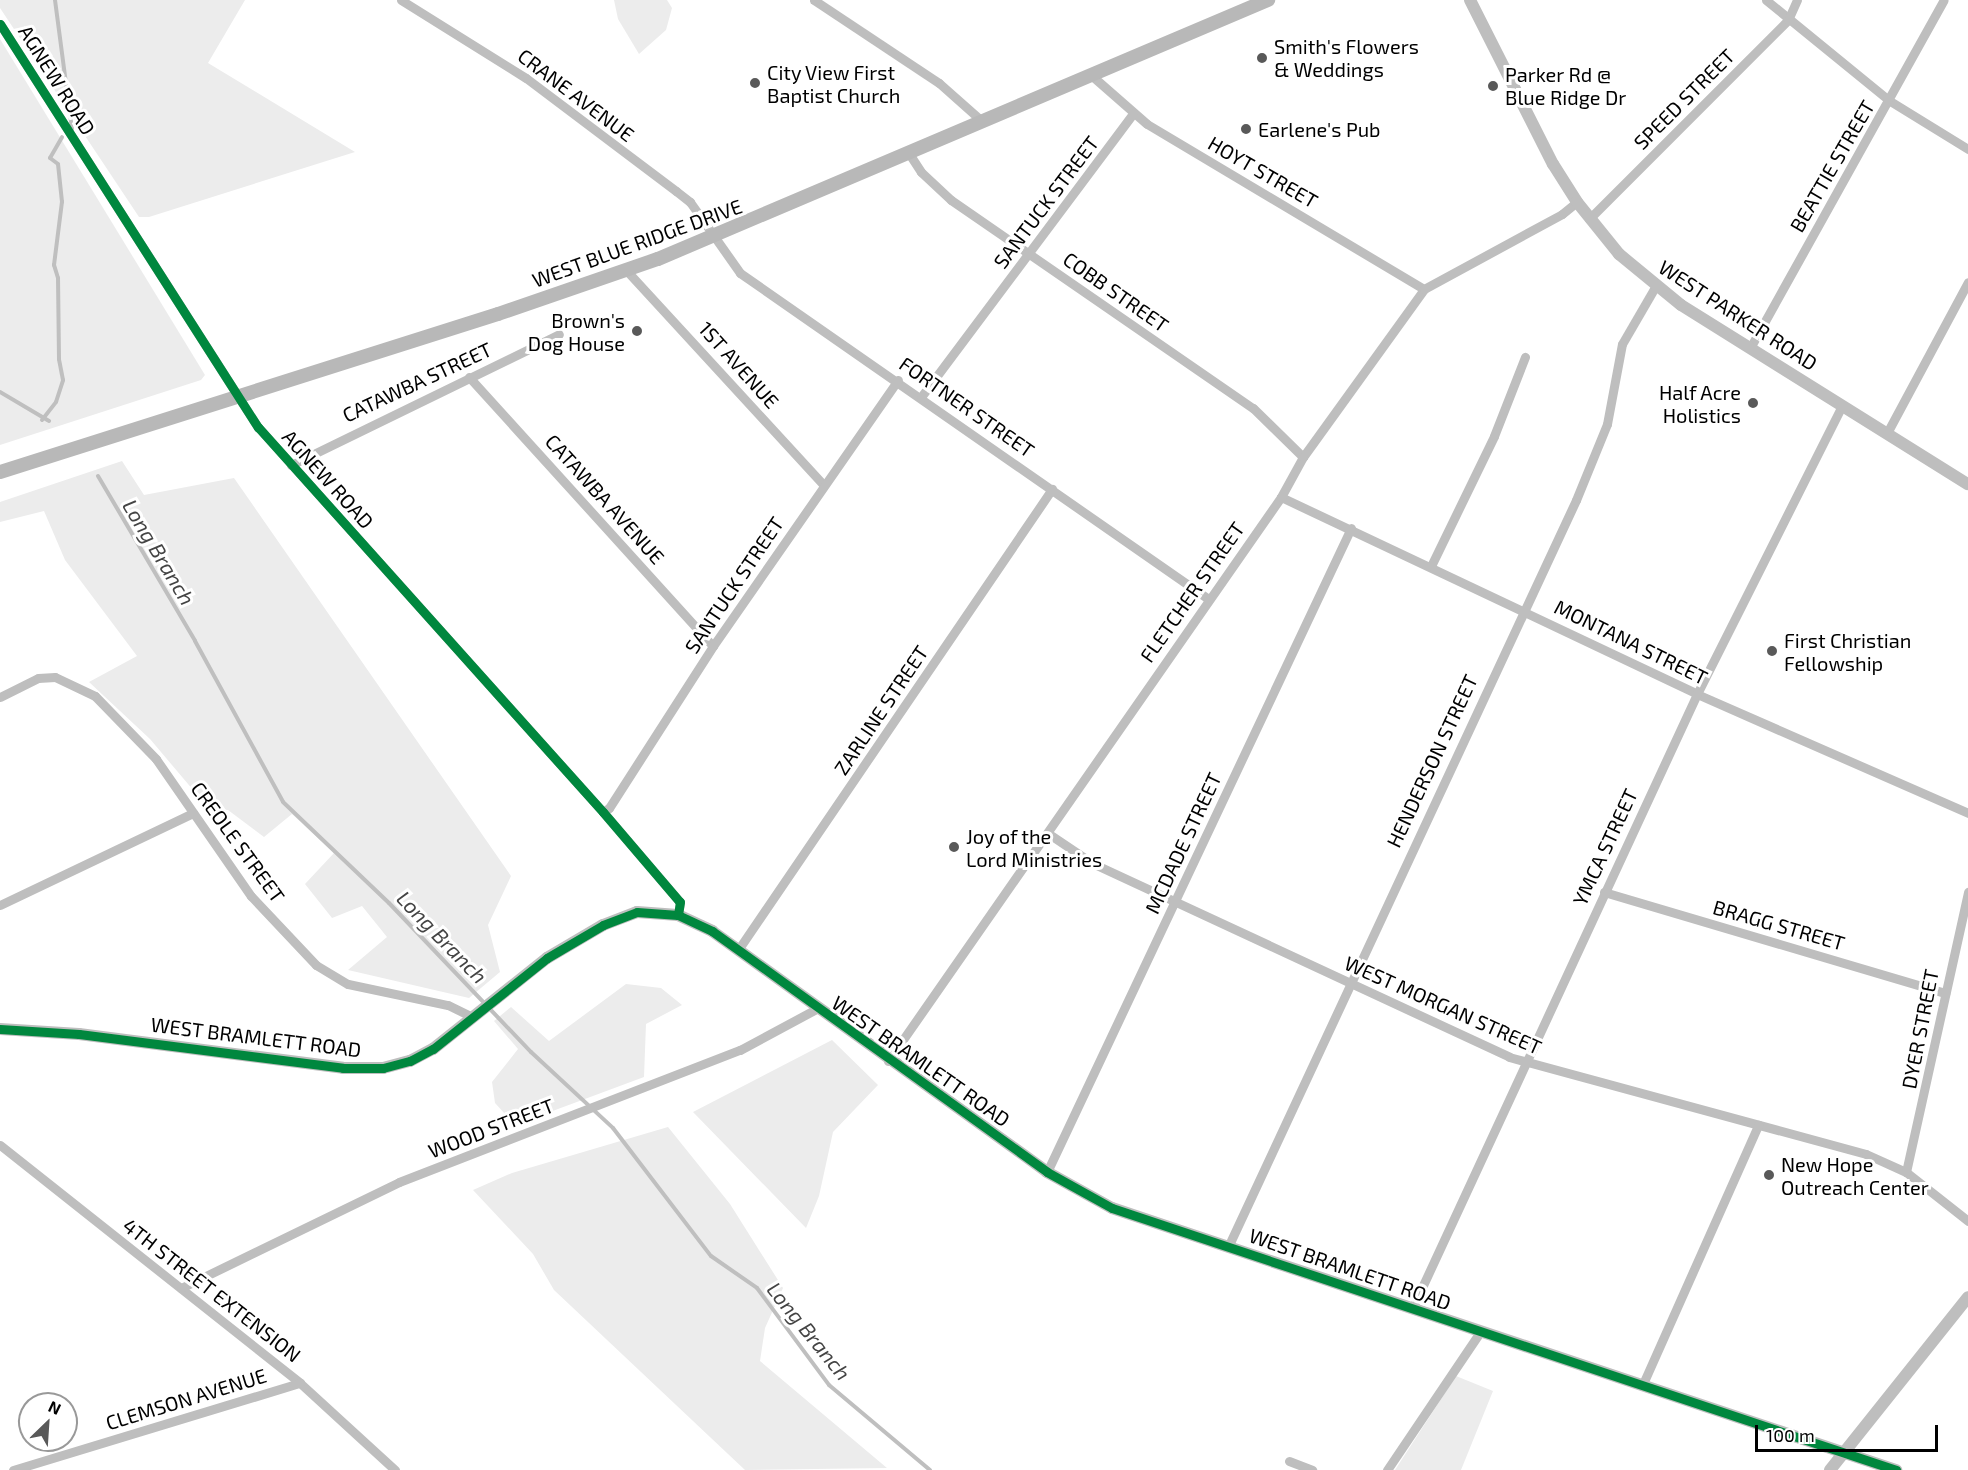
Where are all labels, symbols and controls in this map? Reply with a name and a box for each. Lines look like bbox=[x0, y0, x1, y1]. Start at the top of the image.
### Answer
street label: AGNEW ROAD bbox=[14, 21, 100, 139]
place label: Smith's Flowers & Weddings bbox=[1274, 34, 1419, 81]
street label: CRANE AVENUE bbox=[513, 43, 639, 147]
street label: SPEED STREET bbox=[1629, 44, 1739, 154]
marker: Smith's Flowers & Weddings bbox=[1255, 51, 1269, 65]
place label: City View First Baptist Church bbox=[767, 60, 900, 107]
place label: Parker Rd @ Blue Ridge Dr bbox=[1505, 62, 1626, 109]
marker: City View First Baptist Church bbox=[748, 76, 762, 90]
marker: Parker Rd @ Blue Ridge Dr bbox=[1486, 79, 1500, 93]
street label: BEATTIE STREET bbox=[1785, 96, 1879, 236]
place label: Earlene's Pub bbox=[1258, 117, 1380, 141]
marker: Earlene's Pub bbox=[1239, 122, 1253, 136]
street label: SANTUCK STREET bbox=[988, 131, 1104, 273]
street label: HOYT STREET bbox=[1204, 131, 1322, 213]
street label: WEST BLUE RIDGE DRIVE bbox=[529, 194, 745, 292]
street label: COBB STREET bbox=[1059, 247, 1173, 337]
street label: WEST PARKER ROAD bbox=[1654, 255, 1822, 375]
place label: Brown's Dog House bbox=[528, 308, 625, 355]
street label: 1ST AVENUE bbox=[694, 316, 784, 414]
marker: Brown's Dog House bbox=[630, 324, 644, 338]
street label: CATAWBA STREET bbox=[338, 337, 496, 427]
street label: FORTNER STREET bbox=[895, 352, 1039, 462]
place label: Half Acre Holistics bbox=[1658, 380, 1741, 427]
marker: Half Acre Holistics bbox=[1746, 396, 1760, 410]
street label: AGNEW ROAD bbox=[277, 425, 379, 533]
street label: CATAWBA AVENUE bbox=[540, 429, 670, 569]
water label: Long Branch bbox=[118, 495, 200, 609]
street label: SANTUCK STREET bbox=[679, 512, 789, 658]
street label: FLETCHER STREET bbox=[1135, 517, 1249, 667]
street label: MONTANA STREET bbox=[1550, 594, 1712, 690]
place label: First Christian Fellowship bbox=[1784, 628, 1911, 675]
street label: ZARLINE STREET bbox=[829, 641, 933, 779]
marker: First Christian Fellowship bbox=[1765, 644, 1779, 658]
street label: HENDERSON STREET bbox=[1381, 671, 1483, 851]
street label: MCDADE STREET bbox=[1140, 769, 1226, 917]
street label: CREOLE STREET bbox=[186, 777, 290, 907]
street label: YMCA STREET bbox=[1567, 785, 1643, 909]
place label: Joy of the Lord Ministries bbox=[966, 824, 1102, 871]
marker: Joy of the Lord Ministries bbox=[947, 840, 961, 854]
water label: Long Branch bbox=[392, 885, 492, 989]
street label: BRAGG STREET bbox=[1710, 895, 1848, 955]
street label: WEST MORGAN STREET bbox=[1341, 951, 1545, 1059]
street label: DYER STREET bbox=[1897, 967, 1943, 1091]
street label: WEST BRAMLETT ROAD bbox=[827, 990, 1015, 1132]
street label: WEST BRAMLETT ROAD bbox=[149, 1012, 363, 1062]
street label: WOOD STREET bbox=[425, 1093, 557, 1163]
place label: New Hope Outreach Center bbox=[1781, 1152, 1929, 1199]
marker: New Hope Outreach Center bbox=[1762, 1168, 1776, 1182]
street label: 4TH STREET EXTENSION bbox=[118, 1213, 306, 1367]
street label: WEST BRAMLETT ROAD bbox=[1246, 1223, 1454, 1315]
water label: Long Branch bbox=[762, 1277, 856, 1385]
street label: CLEMSON AVENUE bbox=[102, 1363, 270, 1435]
north arrow bbox=[18, 1392, 78, 1452]
text: N bbox=[46, 1396, 64, 1418]
scale bar bbox=[1758, 1413, 1941, 1451]
text: 100 m bbox=[1766, 1424, 1815, 1446]

